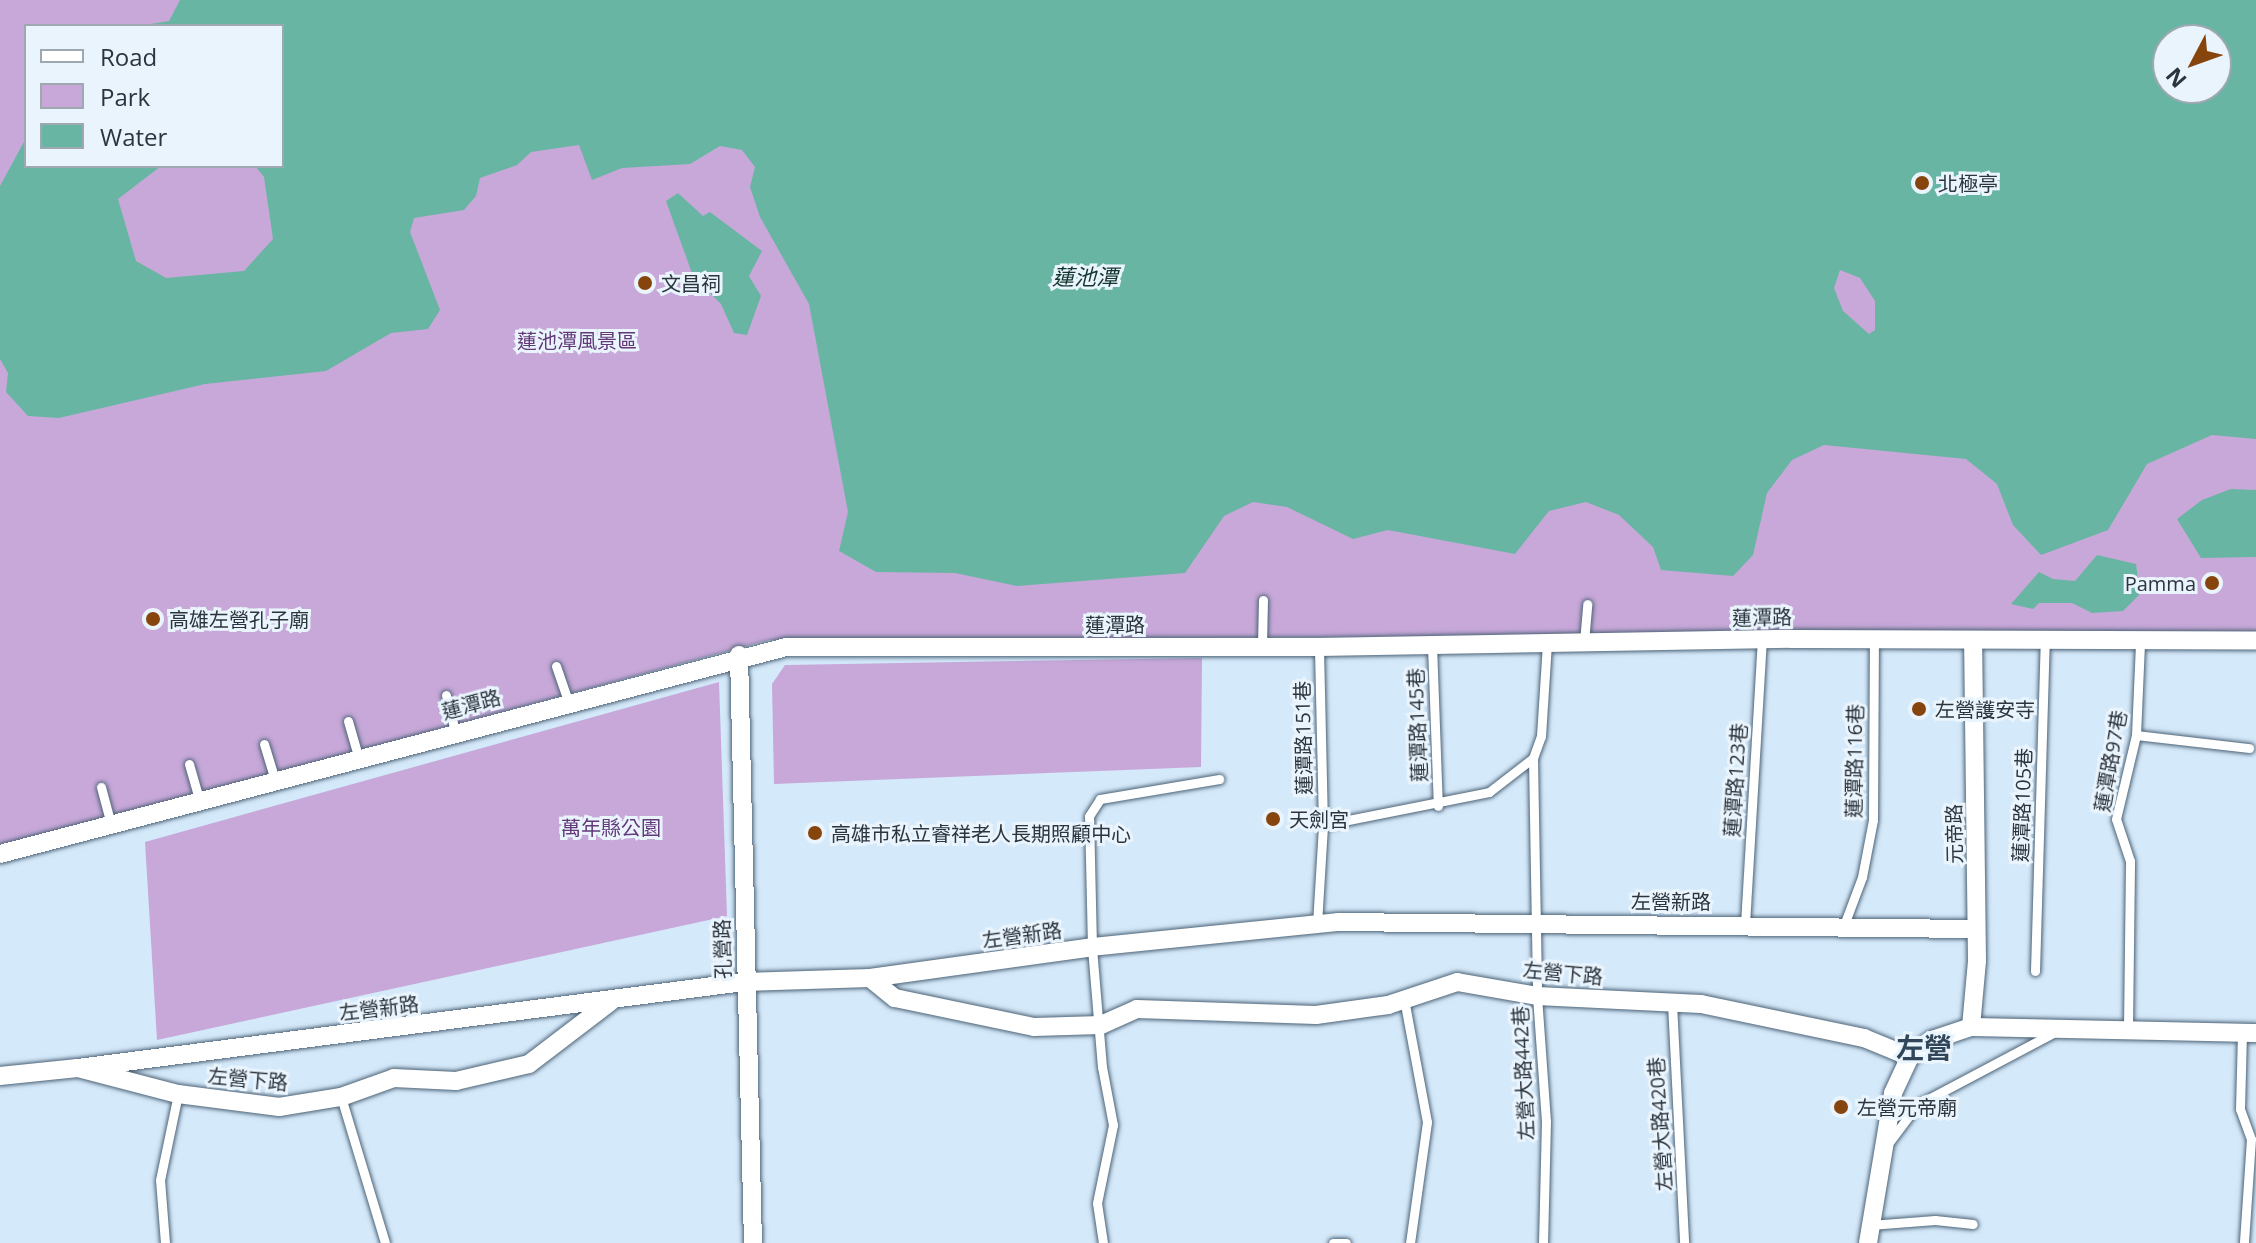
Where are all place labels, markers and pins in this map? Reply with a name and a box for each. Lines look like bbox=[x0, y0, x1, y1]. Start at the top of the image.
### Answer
place label: 北極亭 bbox=[1938, 171, 1998, 195]
marker: 北極亭 bbox=[1913, 174, 1931, 192]
place label: 文昌祠 bbox=[661, 271, 721, 295]
marker: 文昌祠 bbox=[636, 274, 654, 292]
place label: Pamma bbox=[2125, 571, 2196, 595]
marker: Pamma bbox=[2203, 574, 2221, 592]
place label: 高雄左營孔子廟 bbox=[169, 607, 309, 631]
marker: 高雄左營孔子廟 bbox=[144, 610, 162, 628]
place label: 左營護安寺 bbox=[1935, 697, 2035, 721]
marker: 左營護安寺 bbox=[1910, 700, 1928, 718]
place label: 天劍宮 bbox=[1289, 807, 1349, 831]
marker: 天劍宮 bbox=[1264, 810, 1282, 828]
place label: 高雄市私立睿祥老人長期照顧中心 bbox=[831, 821, 1131, 845]
marker: 高雄市私立睿祥老人長期照顧中心 bbox=[806, 824, 824, 842]
place label: 左營元帝廟 bbox=[1857, 1095, 1957, 1119]
marker: 左營元帝廟 bbox=[1832, 1098, 1850, 1116]

